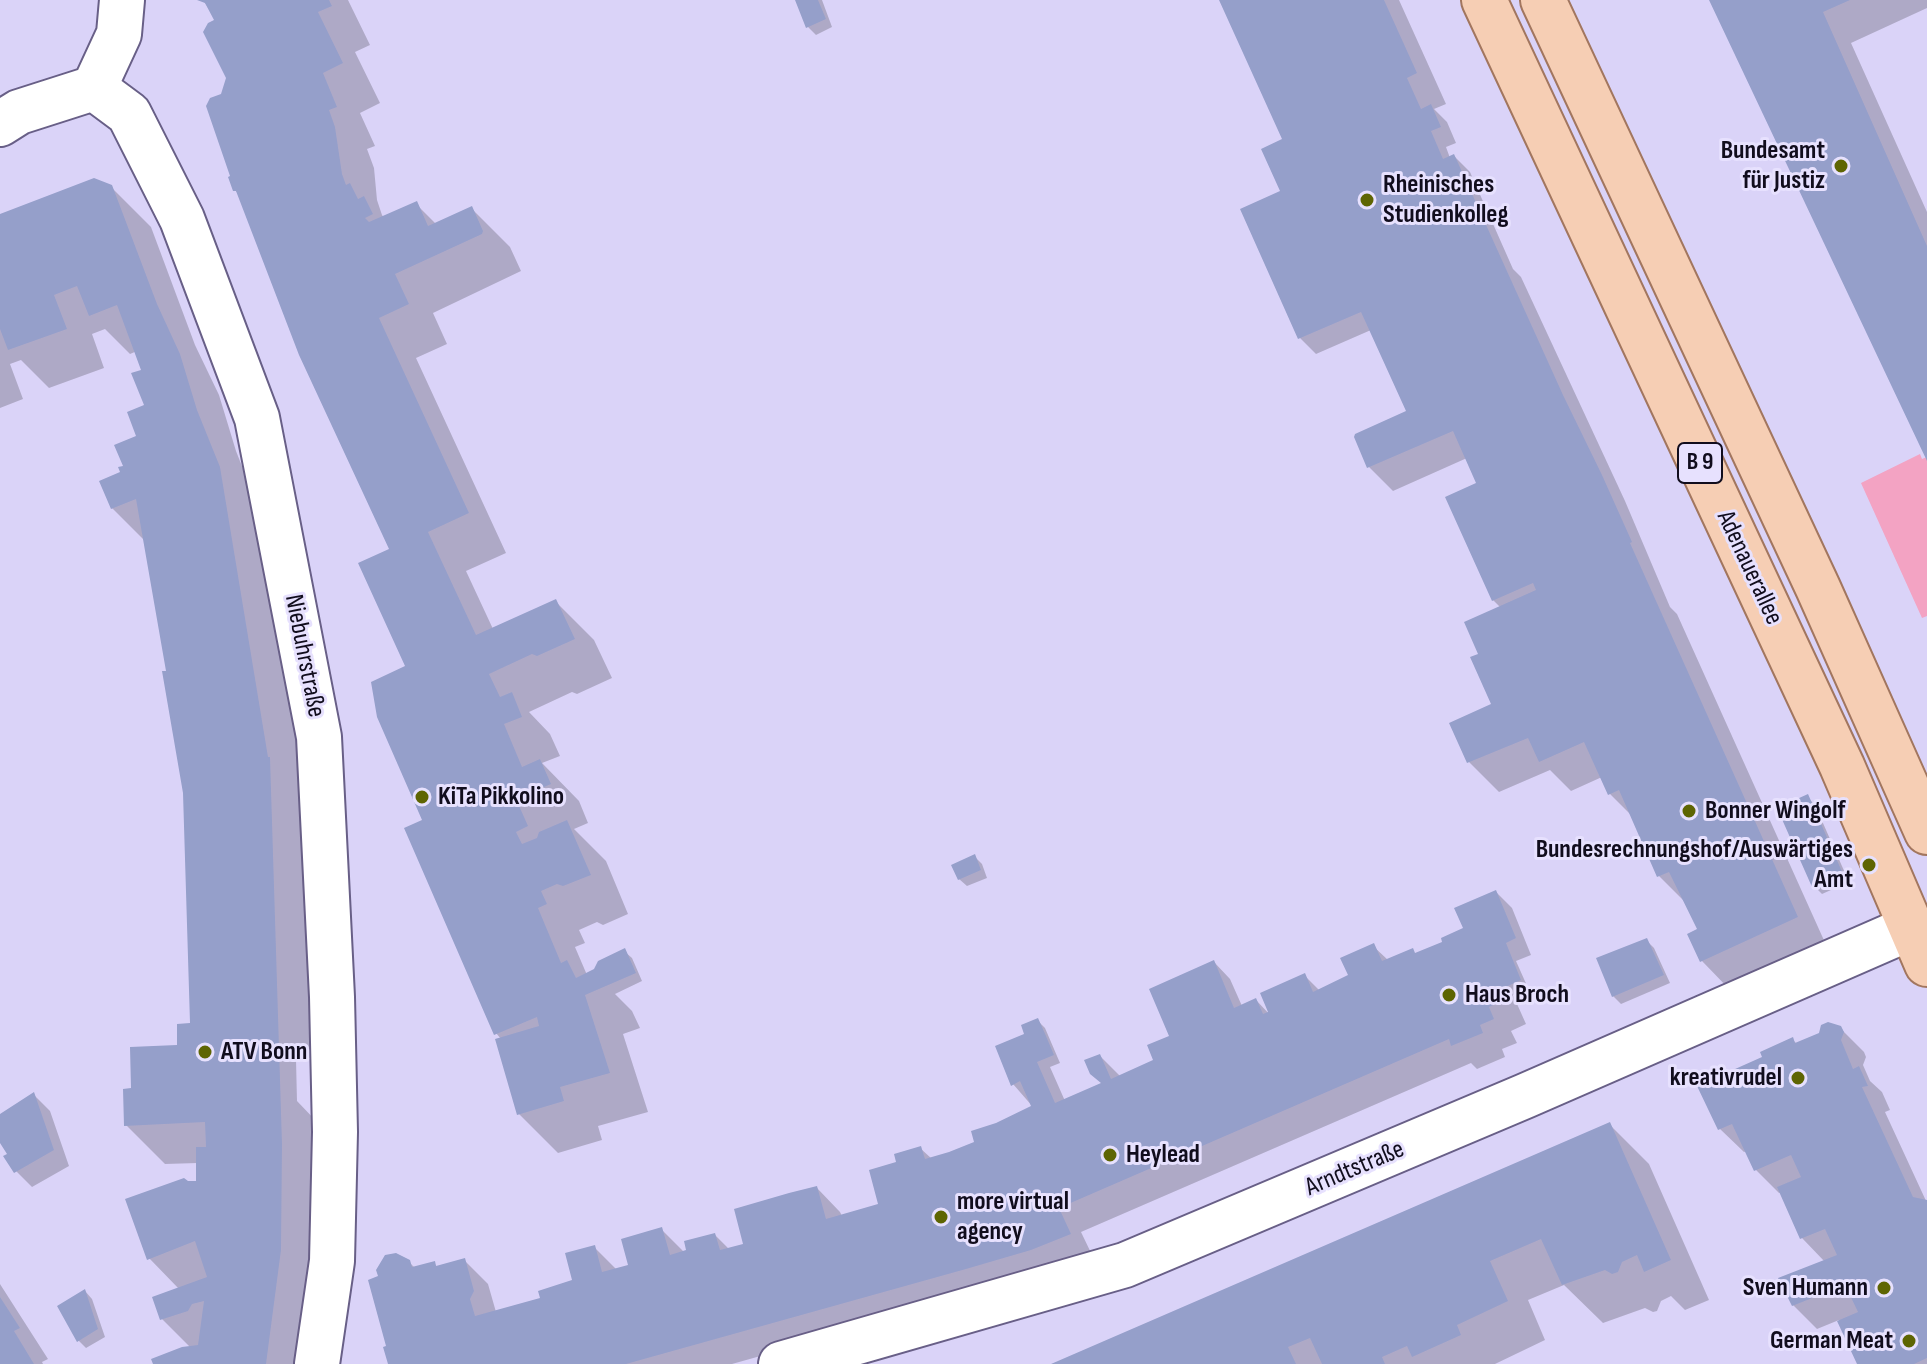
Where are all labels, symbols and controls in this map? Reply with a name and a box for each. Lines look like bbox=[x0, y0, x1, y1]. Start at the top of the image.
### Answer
place label: Bundesamt für Justiz bbox=[1721, 135, 1825, 196]
marker: Bundesamt für Justiz bbox=[1832, 157, 1850, 175]
place label: Rheinisches Studienkolleg bbox=[1383, 169, 1508, 230]
marker: Rheinisches Studienkolleg bbox=[1358, 191, 1376, 209]
road number: B 9 bbox=[1678, 443, 1722, 483]
street label: Adenauerallee bbox=[1709, 506, 1789, 630]
street label: Niebuhrstraße bbox=[277, 592, 331, 720]
place label: KiTa Pikkolino bbox=[438, 781, 564, 813]
marker: KiTa Pikkolino bbox=[413, 788, 431, 806]
place label: Bonner Wingolf bbox=[1705, 795, 1846, 827]
marker: Bonner Wingolf bbox=[1680, 802, 1698, 820]
place label: Bundesrechnungshof/Auswärtiges Amt bbox=[1536, 834, 1853, 896]
marker: Bundesrechnungshof/Auswärtiges Amt bbox=[1860, 856, 1878, 874]
place label: Haus Broch bbox=[1465, 979, 1569, 1011]
marker: Haus Broch bbox=[1440, 986, 1458, 1004]
place label: ATV Bonn bbox=[221, 1036, 307, 1068]
marker: ATV Bonn bbox=[196, 1043, 214, 1061]
place label: kreativrudel bbox=[1670, 1062, 1782, 1094]
marker: kreativrudel bbox=[1789, 1069, 1807, 1087]
street label: Arndtstraße bbox=[1301, 1134, 1409, 1204]
place label: Heylead bbox=[1126, 1139, 1200, 1171]
marker: Heylead bbox=[1101, 1146, 1119, 1164]
place label: more virtual agency bbox=[957, 1186, 1069, 1248]
marker: more virtual agency bbox=[932, 1208, 950, 1226]
place label: Sven Humann bbox=[1743, 1272, 1868, 1304]
marker: Sven Humann bbox=[1875, 1279, 1893, 1297]
place label: German Meat bbox=[1770, 1325, 1893, 1357]
marker: German Meat bbox=[1900, 1332, 1918, 1350]

